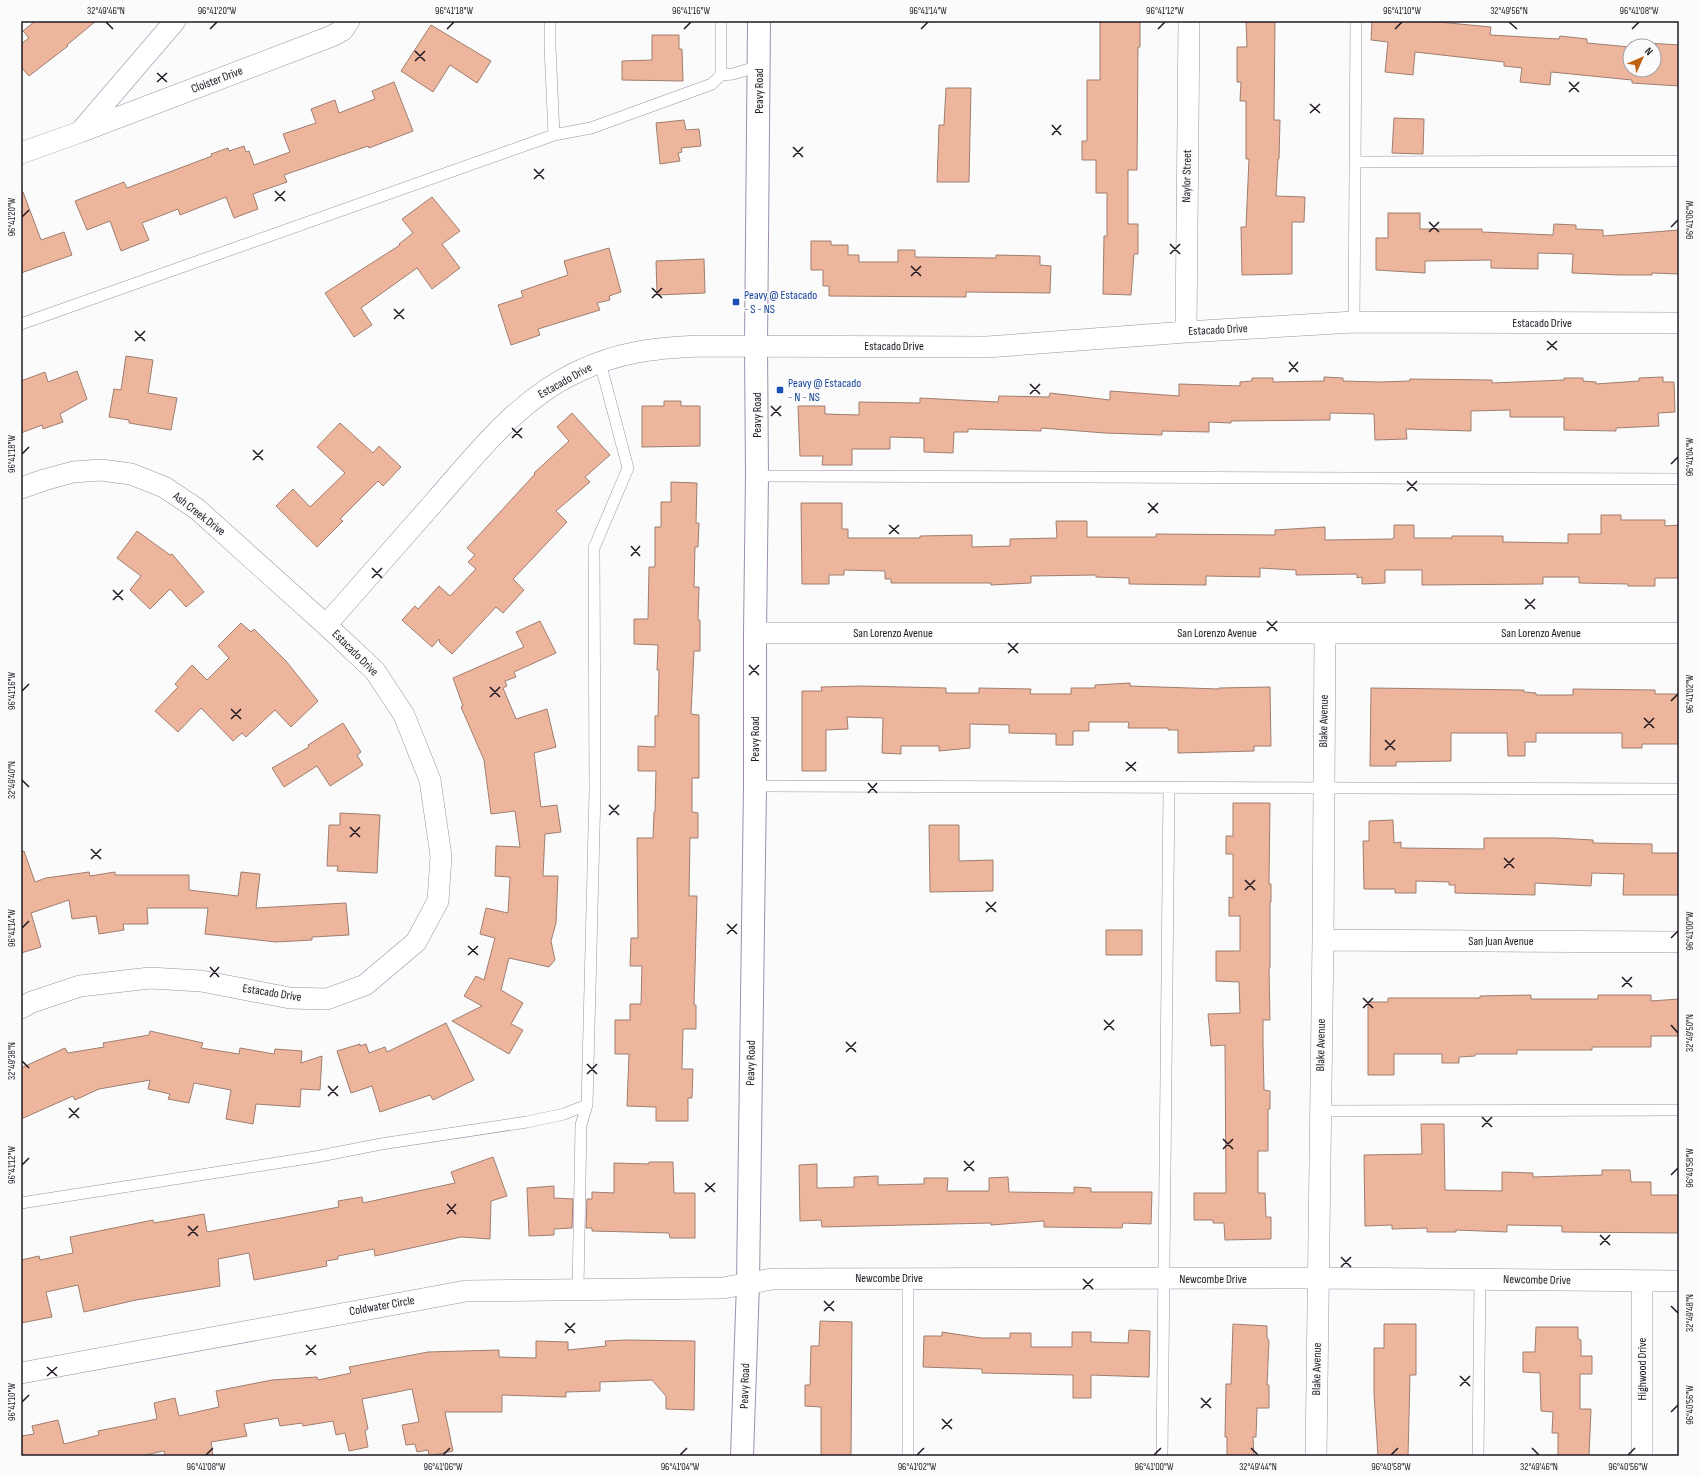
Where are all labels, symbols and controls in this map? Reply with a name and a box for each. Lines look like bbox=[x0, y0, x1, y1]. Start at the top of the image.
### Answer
text: 32°49'46"N bbox=[87, 5, 125, 17]
text: 96°41'20"W bbox=[198, 5, 237, 17]
text: 96°41'18"W bbox=[435, 5, 473, 17]
text: 96°41'16"W bbox=[672, 5, 710, 17]
text: 96°41'14"W bbox=[909, 5, 947, 17]
text: 96°41'12"W bbox=[1146, 5, 1184, 17]
text: 96°41'10"W bbox=[1383, 5, 1421, 17]
text: 32°49'56"N bbox=[1490, 5, 1528, 17]
text: 96°41'08"W bbox=[1620, 5, 1659, 17]
north arrow bbox=[1622, 38, 1662, 78]
text: N bbox=[1642, 45, 1655, 58]
street label: Cloister Drive bbox=[189, 63, 245, 97]
street label: Peavy Road bbox=[752, 68, 767, 114]
street label: Naylor Street bbox=[1179, 149, 1195, 203]
text: 96°41'20"W bbox=[6, 197, 18, 236]
text: 96°41'06"W bbox=[1684, 200, 1696, 239]
place label: Peavy @ Estacado - S - NS bbox=[744, 288, 817, 317]
marker: Peavy @ Estacado - S - NS bbox=[731, 297, 741, 307]
street label: Estacado Drive bbox=[1512, 316, 1572, 331]
street label: Estacado Drive bbox=[1188, 321, 1248, 339]
street label: Estacado Drive bbox=[864, 339, 924, 354]
street label: Estacado Drive bbox=[535, 360, 595, 402]
place label: Peavy @ Estacado - N - NS bbox=[788, 376, 861, 405]
marker: Peavy @ Estacado - N - NS bbox=[775, 385, 785, 395]
street label: Peavy Road bbox=[750, 392, 765, 438]
text: 96°41'18"W bbox=[6, 435, 18, 473]
text: 96°41'04"W bbox=[1684, 437, 1696, 476]
street label: Ash Creek Drive bbox=[169, 488, 228, 539]
street label: San Lorenzo Avenue bbox=[853, 626, 933, 641]
street label: San Lorenzo Avenue bbox=[1177, 626, 1257, 641]
street label: San Lorenzo Avenue bbox=[1501, 626, 1581, 641]
street label: Estacado Drive bbox=[329, 627, 381, 679]
text: 96°41'16"W bbox=[6, 672, 18, 710]
text: 96°41'02"W bbox=[1684, 674, 1696, 713]
street label: Blake Avenue bbox=[1316, 694, 1332, 747]
street label: Peavy Road bbox=[748, 716, 763, 762]
text: 32°49'40"N bbox=[6, 761, 18, 799]
text: 96°41'14"W bbox=[6, 909, 18, 947]
text: 96°41'00"W bbox=[1684, 911, 1696, 950]
street label: San Juan Avenue bbox=[1468, 934, 1534, 949]
street label: Estacado Drive bbox=[241, 981, 303, 1005]
text: 32°49'50"N bbox=[1684, 1014, 1696, 1052]
street label: Blake Avenue bbox=[1313, 1018, 1329, 1071]
street label: Peavy Road bbox=[743, 1040, 759, 1086]
text: 32°49'38"N bbox=[6, 1042, 18, 1080]
text: 96°41'12"W bbox=[6, 1146, 18, 1184]
text: 96°40'58"W bbox=[1684, 1148, 1696, 1188]
street label: Newcombe Drive bbox=[855, 1271, 923, 1286]
street label: Newcombe Drive bbox=[1179, 1272, 1247, 1287]
street label: Newcombe Drive bbox=[1503, 1272, 1571, 1288]
street label: Coldwater Circle bbox=[348, 1293, 416, 1319]
text: 32°49'48"N bbox=[1684, 1294, 1696, 1332]
street label: Highwood Drive bbox=[1635, 1337, 1650, 1400]
street label: Blake Avenue bbox=[1309, 1342, 1325, 1395]
street label: Peavy Road bbox=[737, 1363, 753, 1409]
text: 96°41'10"W bbox=[6, 1383, 18, 1421]
text: 96°40'56"W bbox=[1684, 1385, 1696, 1425]
text: 96°41'08"W bbox=[187, 1461, 226, 1473]
text: 96°41'06"W bbox=[424, 1461, 463, 1473]
text: 96°41'04"W bbox=[661, 1461, 700, 1473]
text: 96°41'02"W bbox=[898, 1461, 937, 1473]
text: 96°41'00"W bbox=[1135, 1461, 1174, 1473]
text: 32°49'44"N bbox=[1239, 1461, 1277, 1473]
text: 96°40'58"W bbox=[1371, 1461, 1411, 1473]
text: 32°49'46"N bbox=[1520, 1461, 1558, 1473]
text: 96°40'56"W bbox=[1608, 1461, 1648, 1473]

